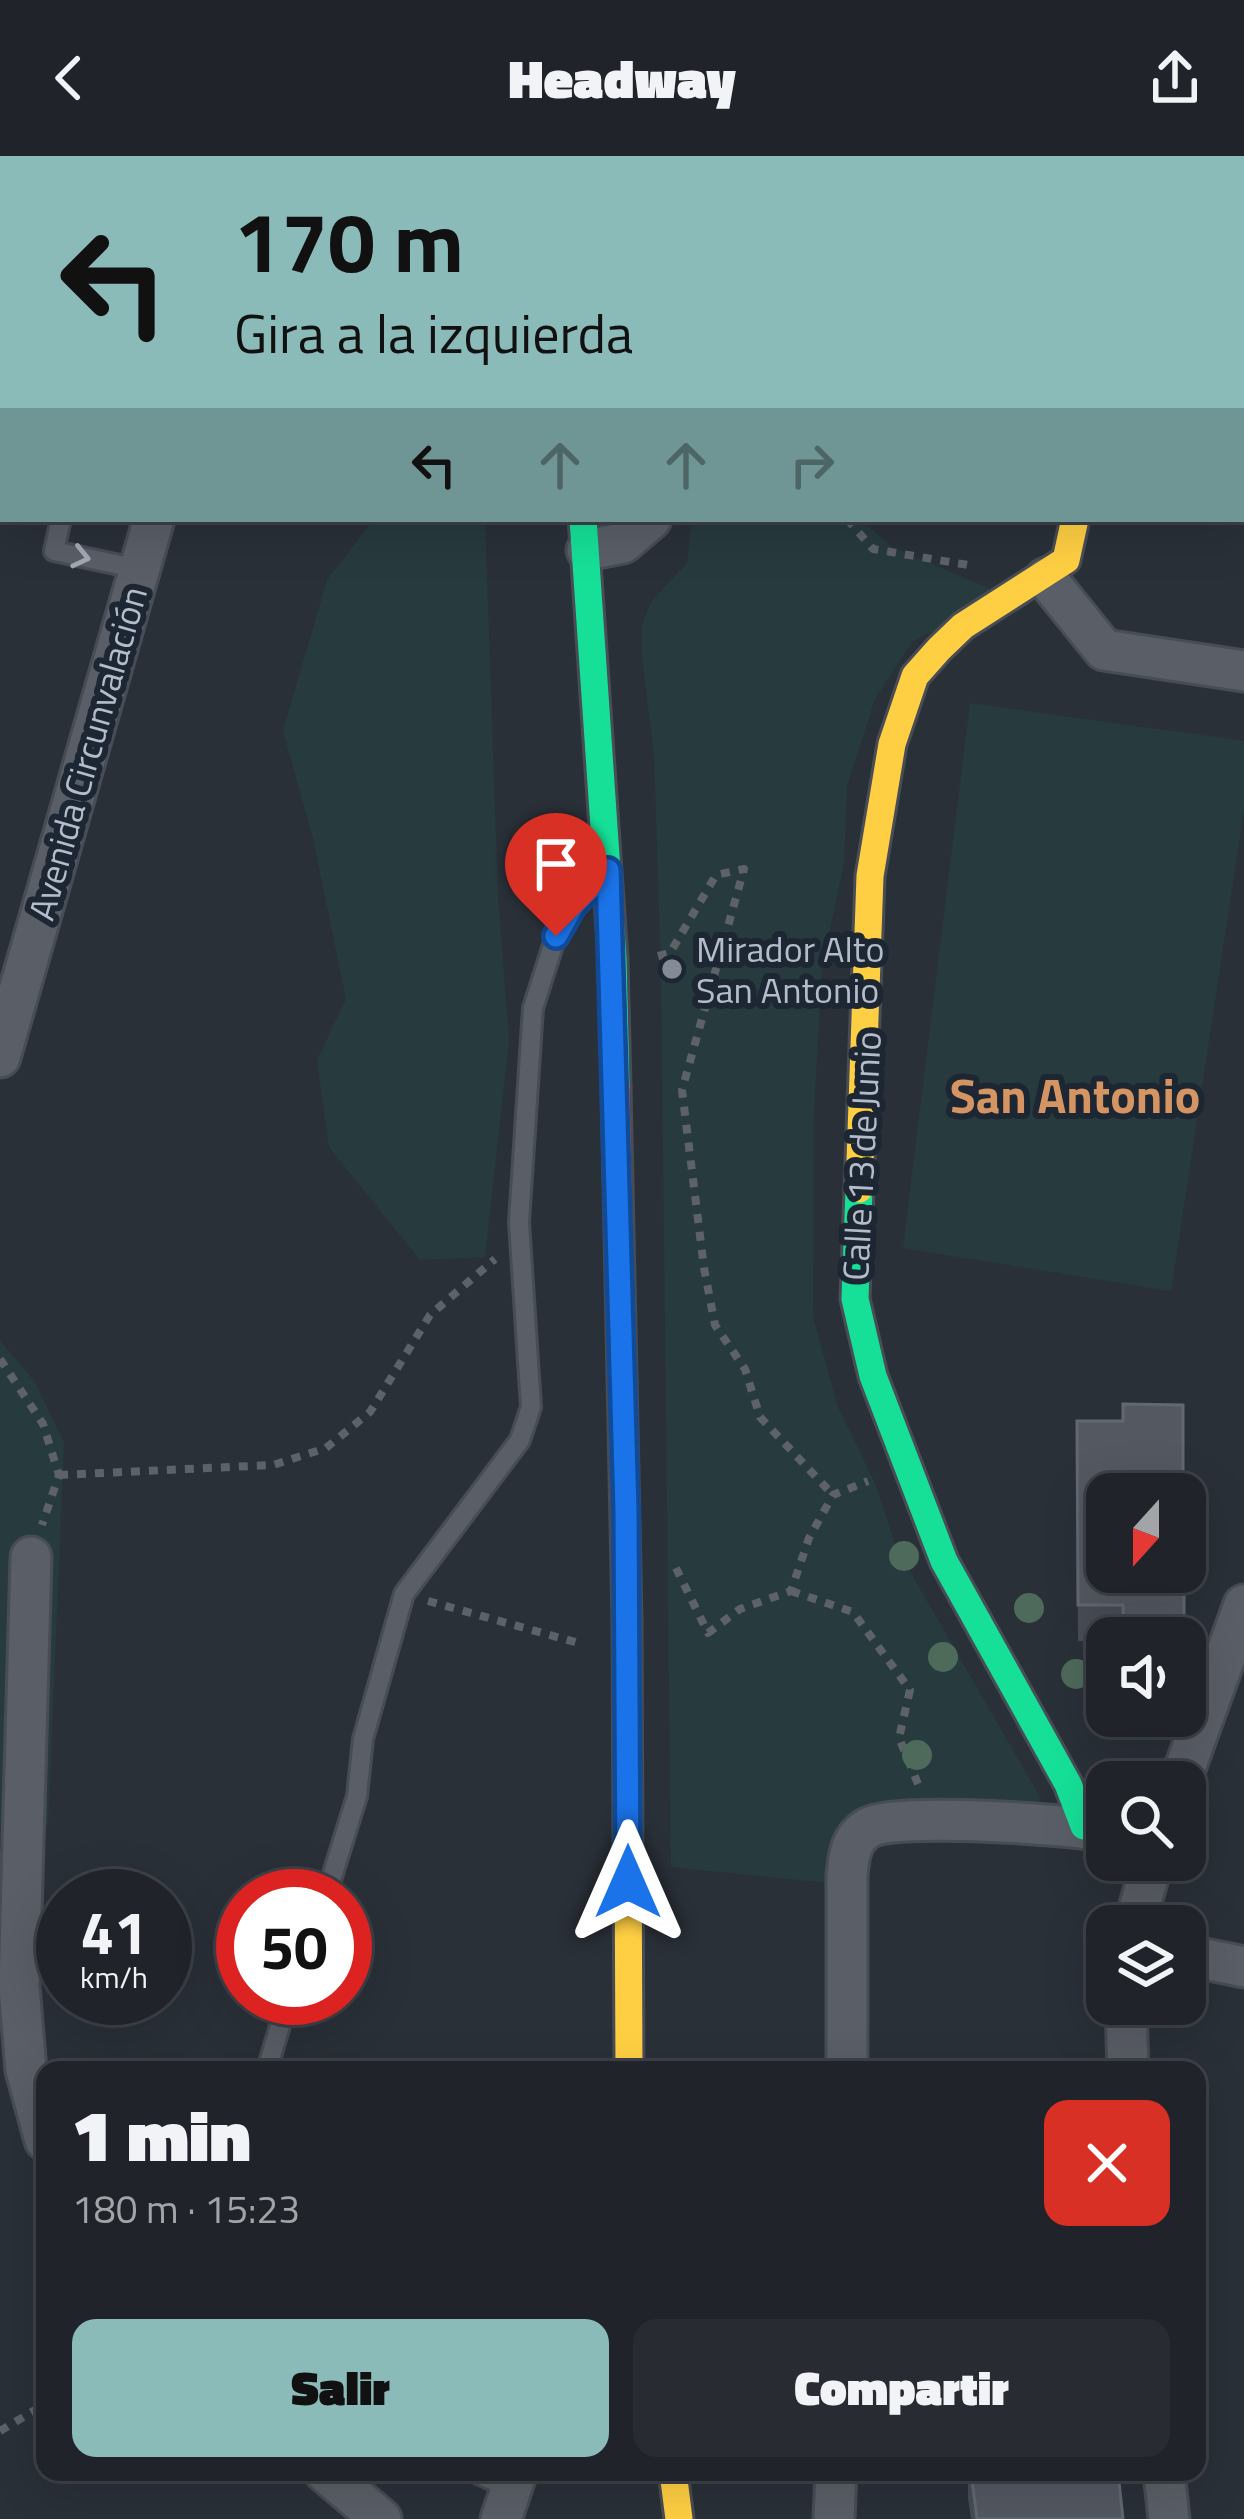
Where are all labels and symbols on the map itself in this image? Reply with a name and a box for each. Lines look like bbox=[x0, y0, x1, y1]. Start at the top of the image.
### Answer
one-way arrow bbox=[70, 543, 90, 568]
street label: Avenida Circunvalación bbox=[13, 580, 161, 926]
pin bbox=[505, 813, 607, 936]
place label: Mirador Alto San Antonio bbox=[696, 921, 884, 1017]
marker: Mirador Alto San Antonio bbox=[659, 956, 685, 982]
street label: Calle 13 de Junio bbox=[827, 1030, 895, 1282]
district label: San Antonio bbox=[950, 1059, 1200, 1132]
north arrow bbox=[1086, 1473, 1206, 1593]
position arrow bbox=[565, 1819, 691, 1945]
speed limit sign: 50 bbox=[216, 1869, 372, 2025]

